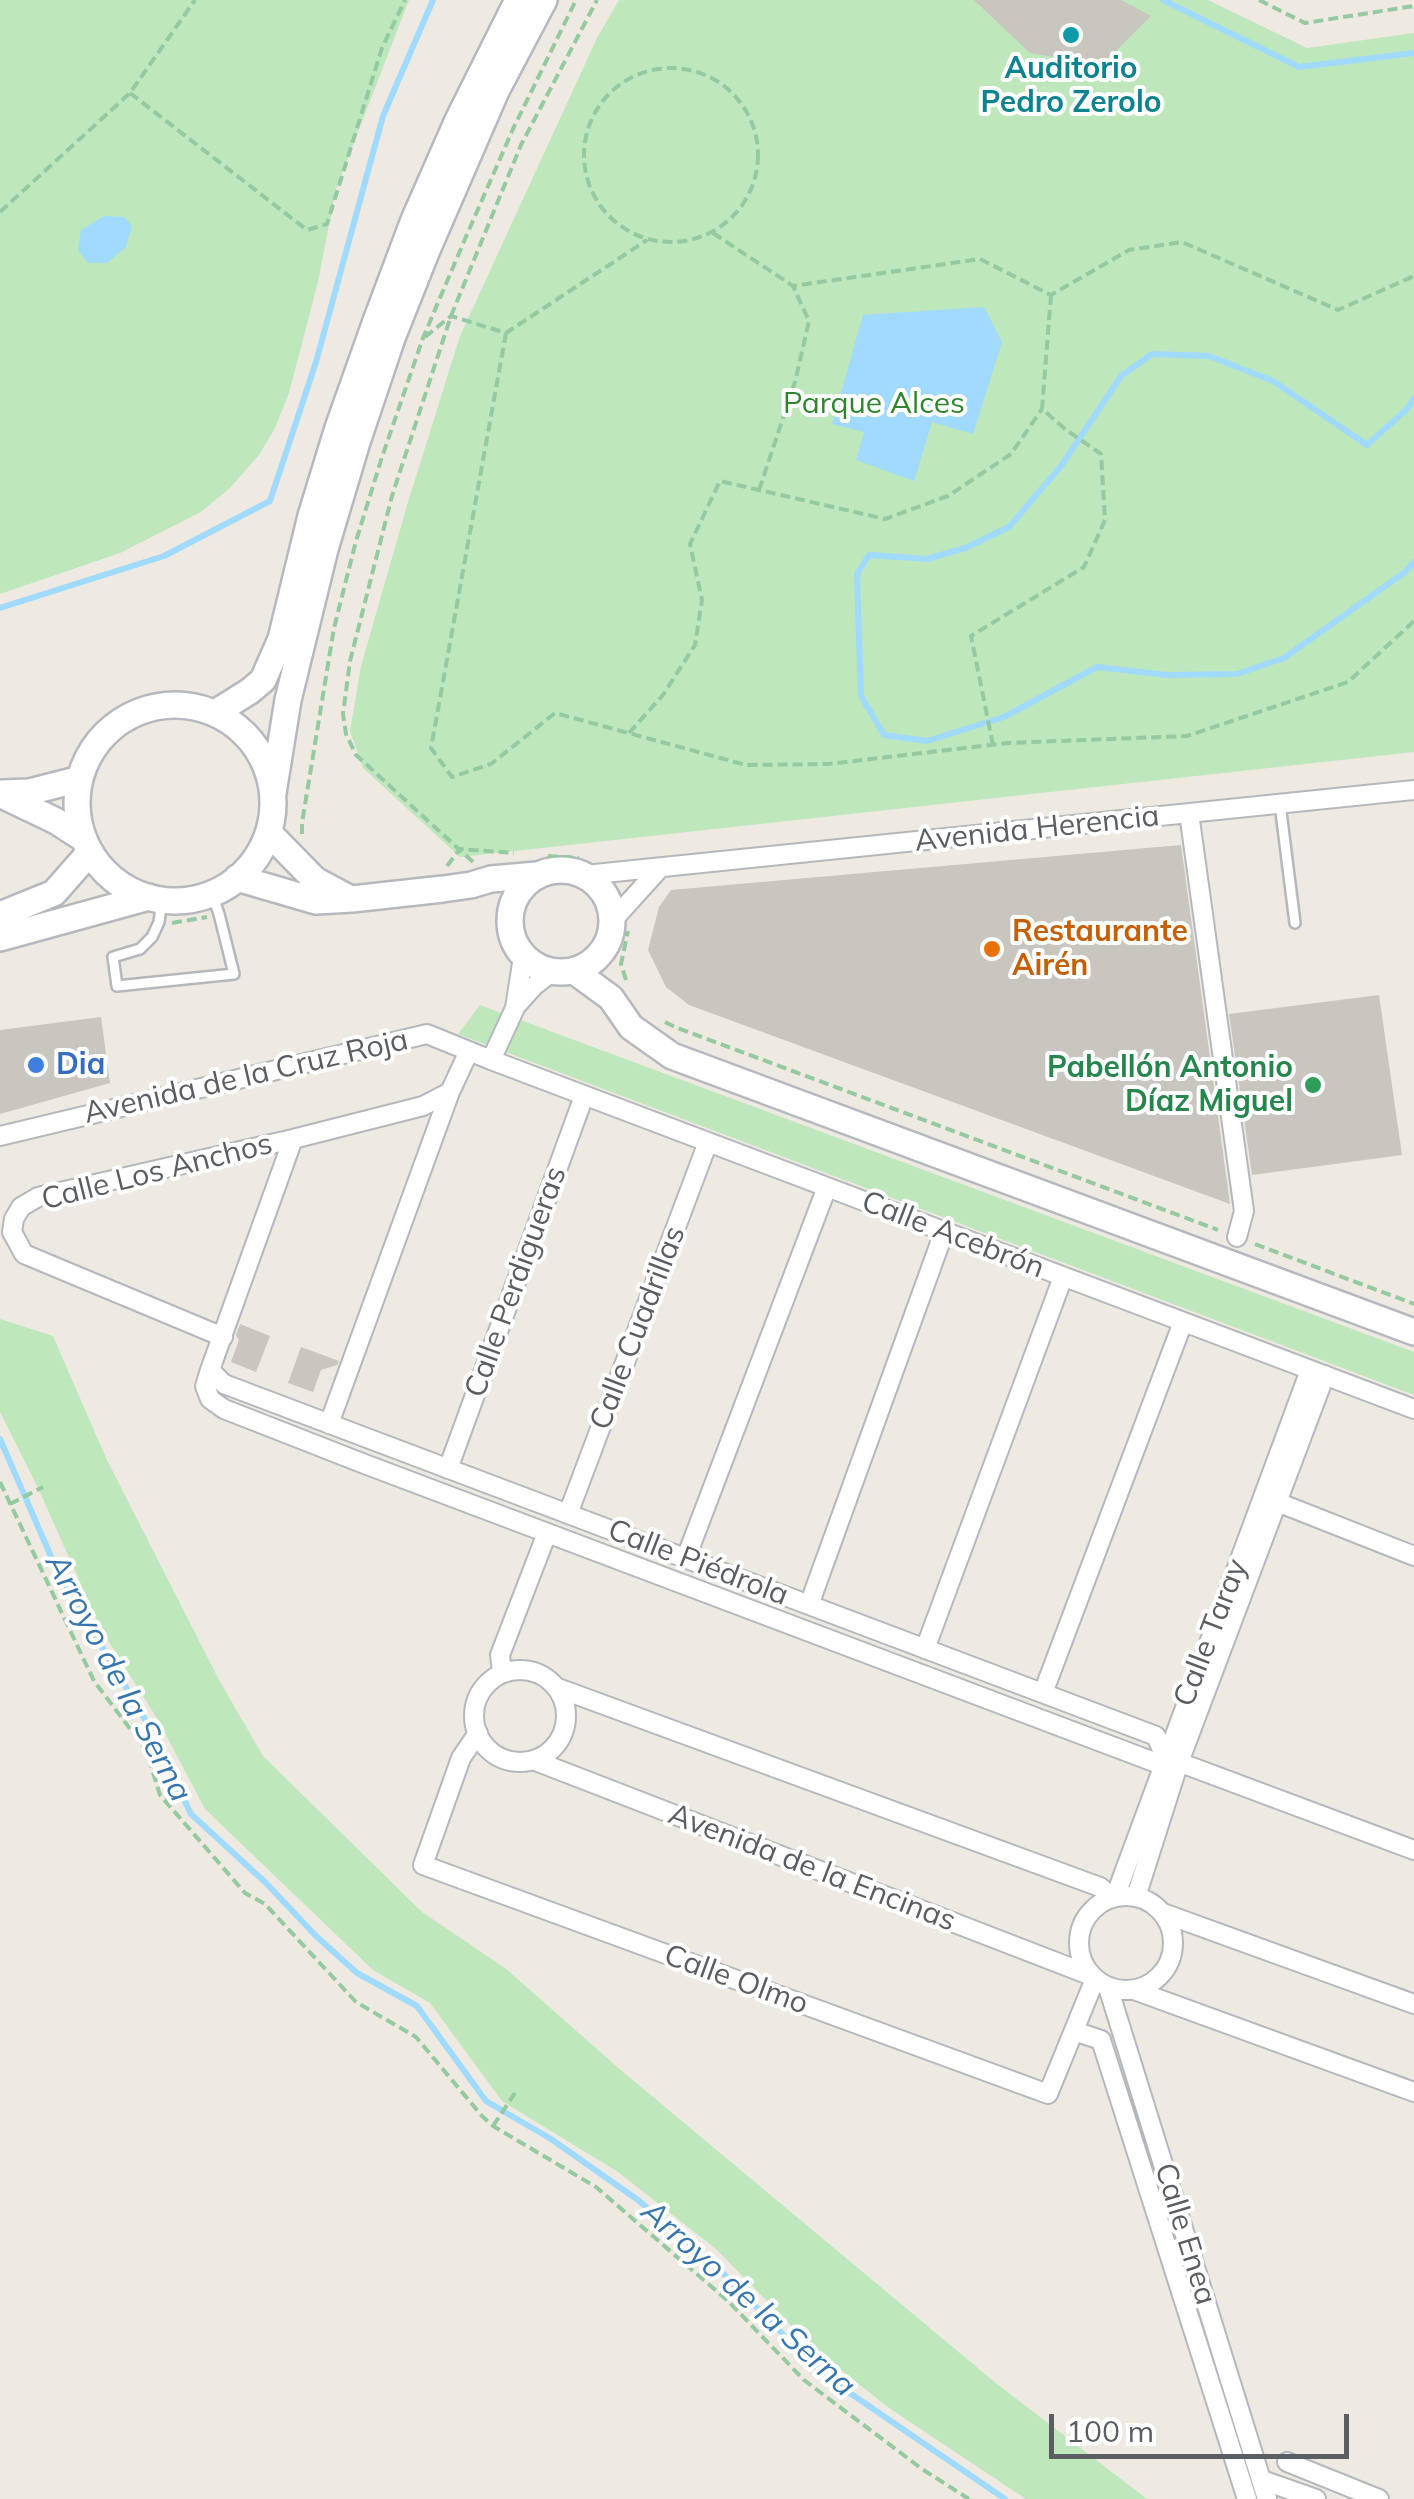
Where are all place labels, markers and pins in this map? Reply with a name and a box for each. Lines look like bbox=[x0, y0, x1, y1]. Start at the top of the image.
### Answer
marker: Auditorio Pedro Zerolo bbox=[1060, 24, 1082, 46]
place label: Auditorio Pedro Zerolo bbox=[981, 51, 1161, 122]
place label: Restaurante Airén bbox=[1012, 914, 1188, 984]
marker: Restaurante Airén bbox=[981, 938, 1003, 960]
place label: Dia bbox=[56, 1047, 105, 1083]
place label: Pabellón Antonio Díaz Miguel bbox=[1047, 1050, 1293, 1120]
marker: Dia bbox=[25, 1054, 47, 1076]
marker: Pabellón Antonio Díaz Miguel bbox=[1302, 1074, 1324, 1096]

